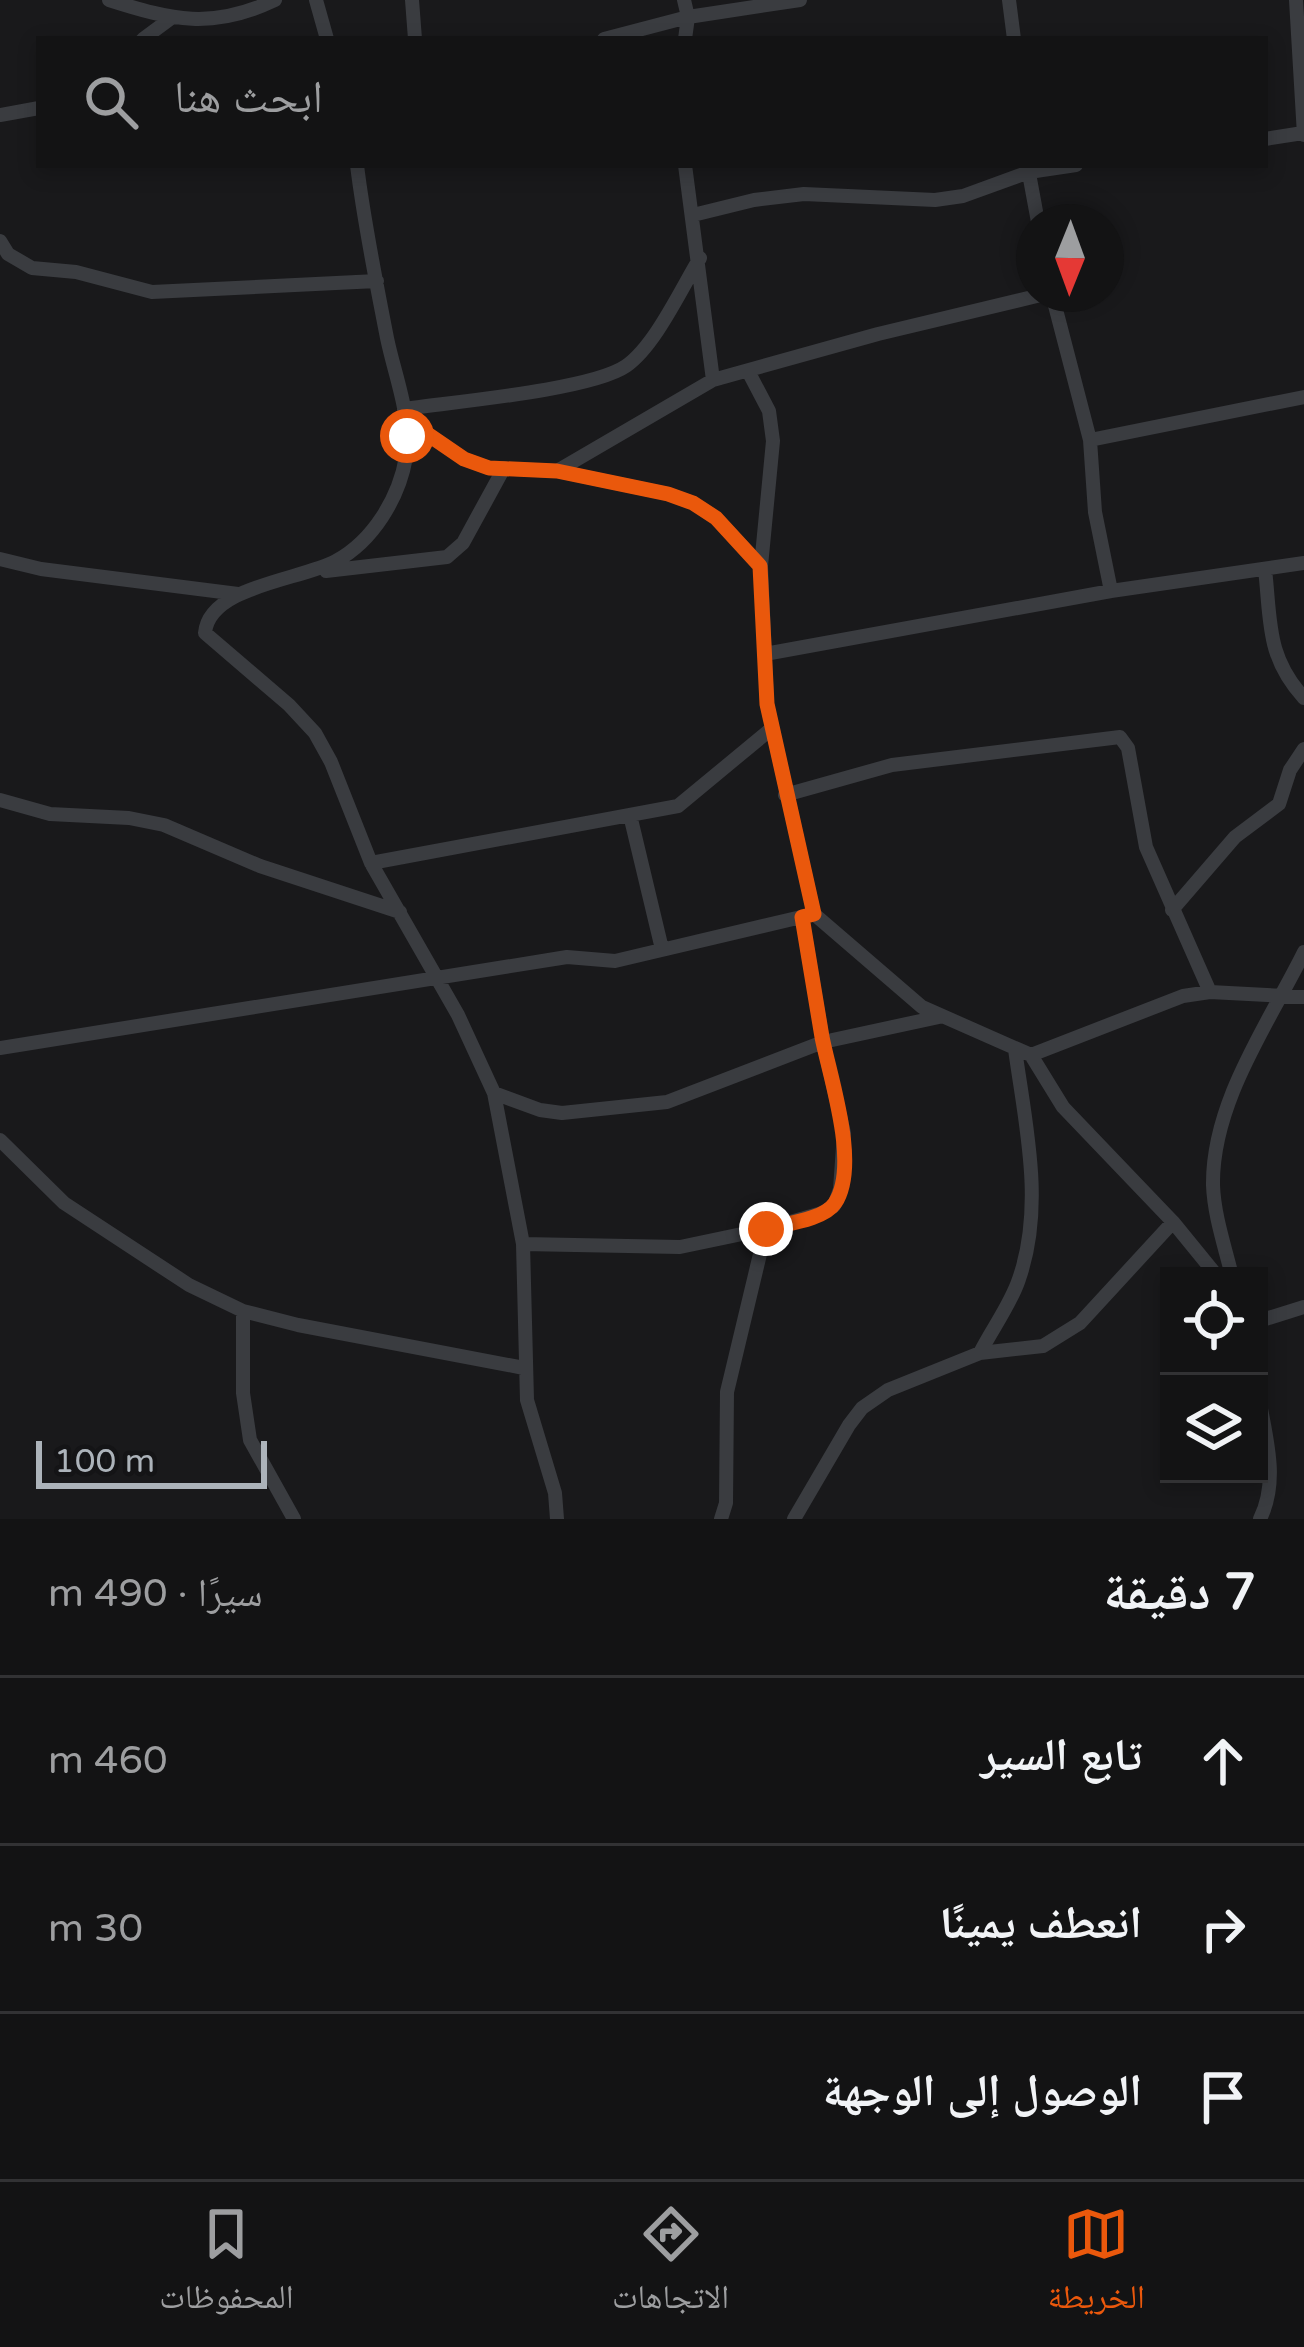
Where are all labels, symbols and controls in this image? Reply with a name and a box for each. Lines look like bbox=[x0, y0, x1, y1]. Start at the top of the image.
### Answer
search box bbox=[36, 36, 1268, 168]
icon: search bbox=[78, 69, 144, 135]
text: ابحث هنا bbox=[174, 71, 323, 125]
north arrow bbox=[1016, 204, 1124, 312]
route start bbox=[380, 409, 434, 463]
route end bbox=[739, 1202, 793, 1256]
map controls bbox=[1160, 1267, 1268, 1483]
button: locate bbox=[1160, 1267, 1268, 1375]
button: layers bbox=[1160, 1375, 1268, 1483]
scale bar bbox=[36, 1435, 267, 1488]
text: 100 m bbox=[54, 1442, 155, 1481]
text: 7 دقيقة bbox=[1104, 1562, 1256, 1624]
text: سيرًا · 490 m bbox=[48, 1570, 263, 1617]
icon: ahead bbox=[1190, 1728, 1256, 1794]
text: تابع السير bbox=[980, 1729, 1142, 1783]
text: 460 m bbox=[48, 1737, 167, 1784]
icon: right bbox=[1190, 1896, 1256, 1962]
text: انعطف يمينًا bbox=[939, 1897, 1142, 1951]
text: 30 m bbox=[48, 1905, 143, 1952]
icon: arrive bbox=[1190, 2064, 1256, 2130]
text: الوصول إلى الوجهة bbox=[823, 2065, 1142, 2119]
tab: المحفوظات bbox=[159, 2201, 294, 2329]
tab: الاتجاهات bbox=[612, 2201, 729, 2329]
tab: الخريطة bbox=[1048, 2201, 1145, 2329]

